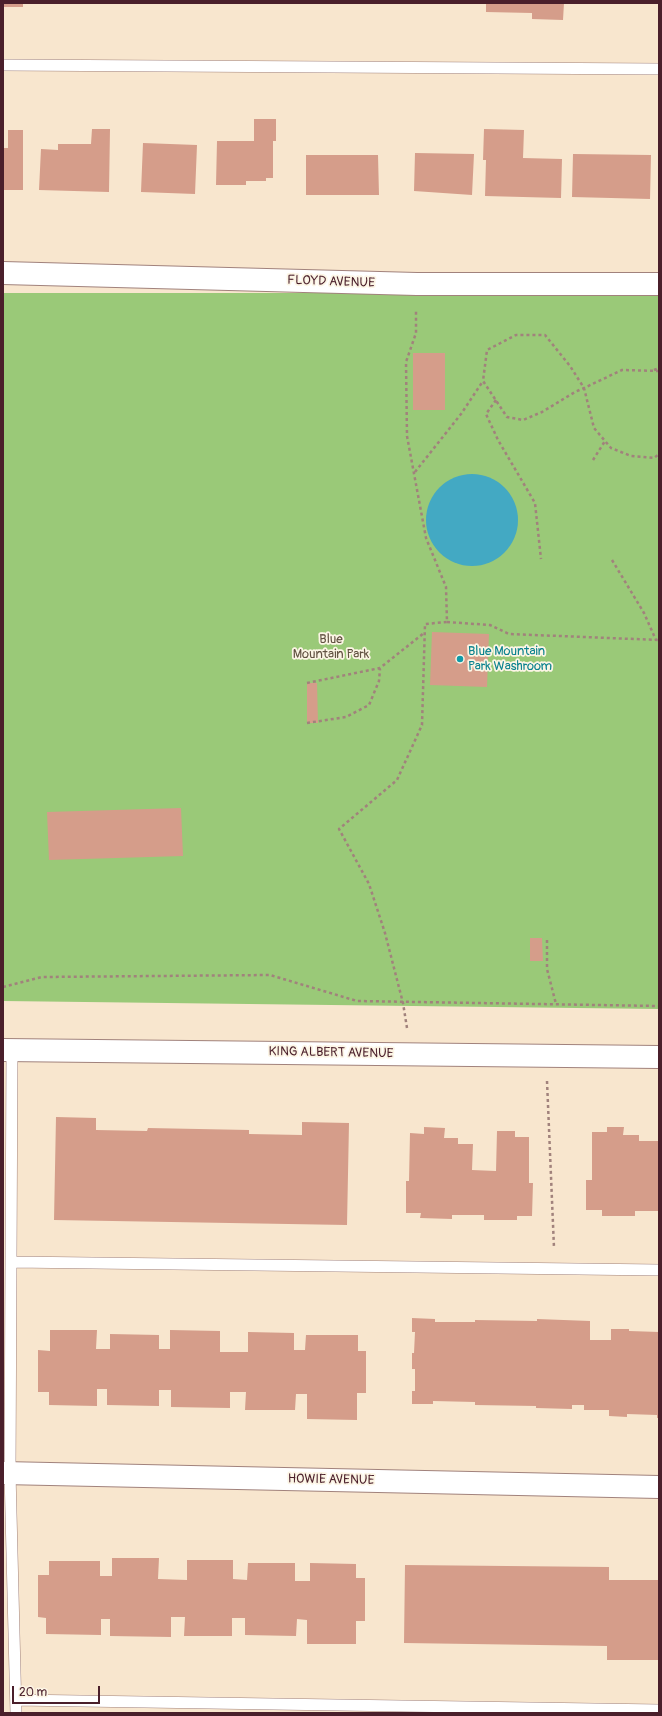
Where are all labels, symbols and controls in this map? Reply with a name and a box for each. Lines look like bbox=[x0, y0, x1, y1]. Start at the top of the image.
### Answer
street label: FLOYD AVENUE bbox=[287, 273, 375, 291]
park label: Blue Mountain Park bbox=[293, 632, 369, 663]
place label: Blue Mountain Park Washroom bbox=[468, 644, 552, 675]
marker: Blue Mountain Park Washroom bbox=[455, 654, 465, 664]
street label: KING ALBERT AVENUE bbox=[268, 1044, 394, 1062]
street label: HOWIE AVENUE bbox=[288, 1471, 374, 1489]
scale bar bbox=[14, 1678, 102, 1704]
text: 20 m bbox=[19, 1685, 47, 1700]

